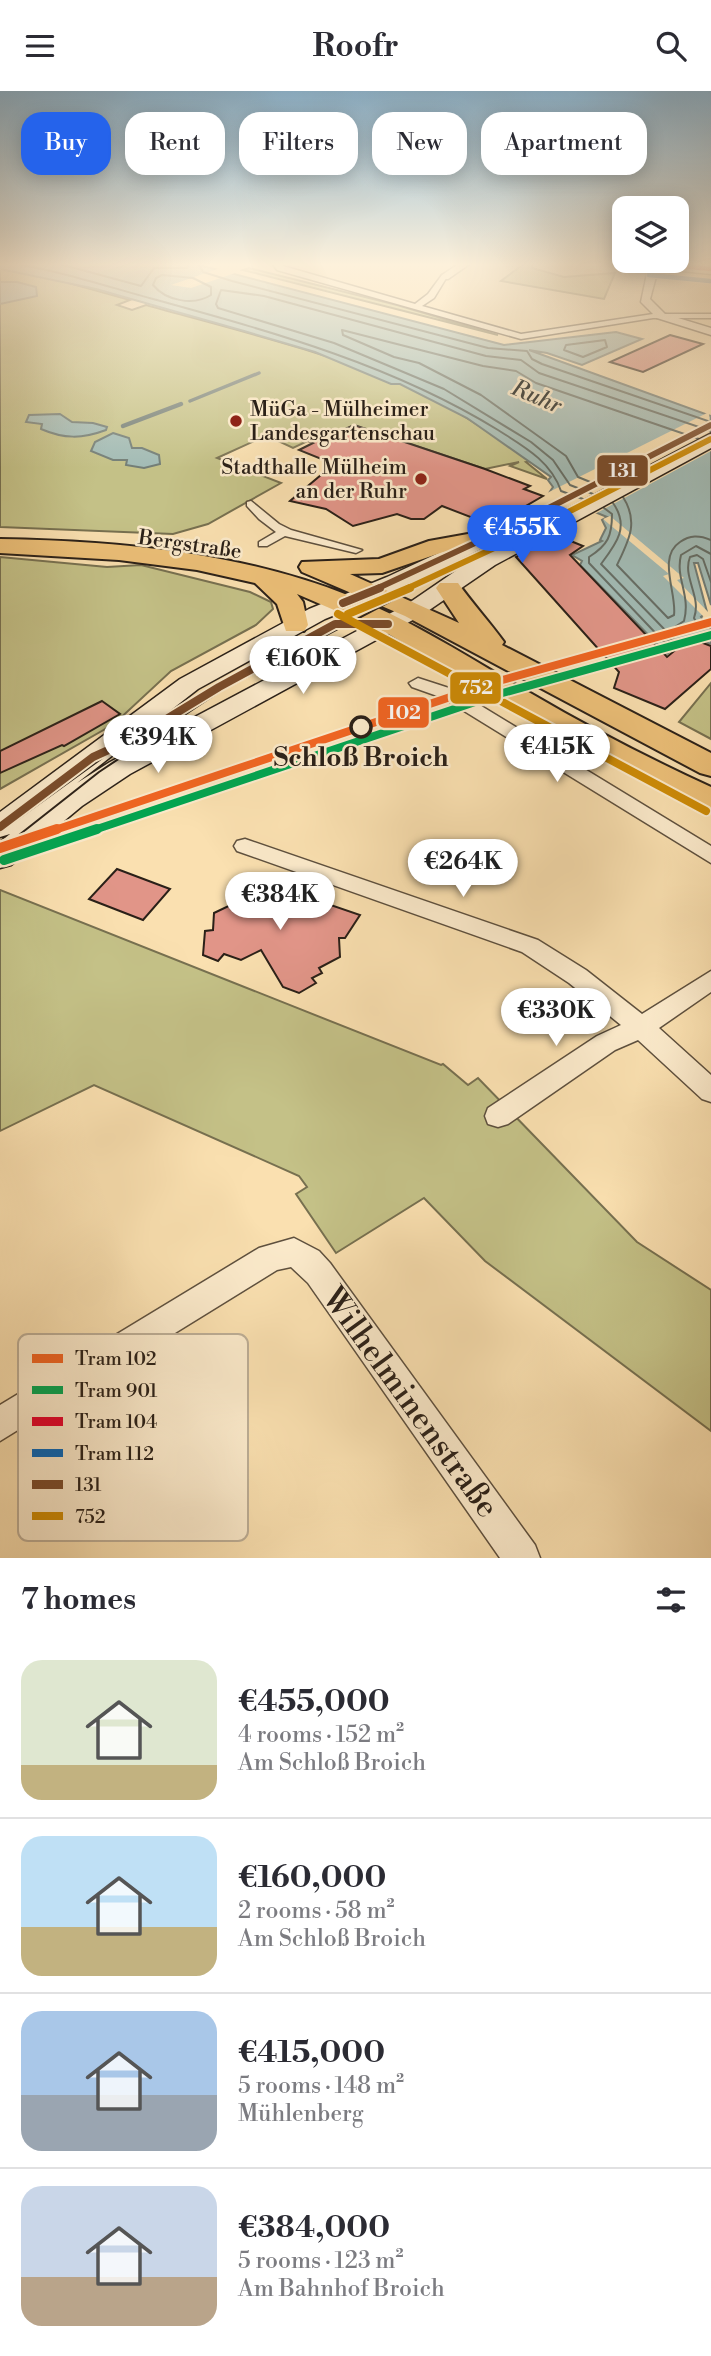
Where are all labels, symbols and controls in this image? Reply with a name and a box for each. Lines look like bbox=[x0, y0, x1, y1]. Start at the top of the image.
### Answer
text: Roofr bbox=[312, 26, 399, 66]
icon: menu bbox=[21, 27, 59, 65]
icon: search bbox=[652, 27, 690, 65]
chip: Buy bbox=[21, 112, 111, 175]
chip: Rent bbox=[125, 112, 225, 175]
chip: Filters bbox=[239, 112, 358, 175]
chip: New bbox=[372, 112, 467, 175]
chip: Apartment bbox=[481, 112, 647, 175]
map controls bbox=[612, 196, 689, 273]
button: layers bbox=[612, 196, 689, 273]
water label: Ruhr bbox=[506, 373, 567, 420]
place label: MüGa - Mülheimer Landesgartenschau bbox=[250, 397, 435, 447]
marker: MüGa - Mülheimer Landesgartenschau bbox=[228, 413, 244, 429]
line badge: 131 bbox=[596, 454, 649, 487]
place label: Stadthalle Mülheim an der Ruhr bbox=[221, 455, 407, 505]
text: 131 bbox=[608, 459, 638, 483]
marker: Stadthalle Mülheim an der Ruhr bbox=[413, 471, 429, 487]
pin: €455K bbox=[473, 505, 571, 565]
text: €455K bbox=[483, 514, 561, 542]
street label: Bergstraße bbox=[136, 525, 243, 565]
pin: €160K bbox=[254, 637, 352, 696]
text: €160K bbox=[265, 645, 341, 673]
line badge: 752 bbox=[449, 671, 502, 705]
text: 752 bbox=[459, 676, 493, 700]
line badge: 102 bbox=[377, 696, 430, 729]
text: 102 bbox=[387, 701, 421, 725]
pin: €394K bbox=[109, 715, 207, 775]
marker: Schloß Broich bbox=[350, 716, 372, 738]
text: €394K bbox=[119, 724, 197, 752]
pin: €415K bbox=[508, 725, 606, 784]
text: €415K bbox=[520, 733, 594, 761]
place label: Schloß Broich bbox=[273, 742, 449, 774]
pin: €264K bbox=[414, 839, 512, 899]
text: €264K bbox=[424, 848, 502, 876]
pin: €384K bbox=[231, 873, 329, 932]
text: €384K bbox=[241, 881, 319, 909]
pin: €330K bbox=[507, 989, 605, 1048]
text: €330K bbox=[517, 997, 595, 1025]
street label: Wilhelminenstraße bbox=[313, 1279, 507, 1526]
legend bbox=[18, 1334, 248, 1541]
text: Tram 102 bbox=[75, 1347, 157, 1371]
text: Tram 901 bbox=[75, 1379, 158, 1403]
text: Tram 104 bbox=[75, 1410, 157, 1434]
text: Tram 112 bbox=[75, 1442, 154, 1466]
text: 131 bbox=[75, 1473, 101, 1497]
text: 752 bbox=[75, 1505, 106, 1529]
text: 7 homes bbox=[21, 1581, 136, 1619]
icon: filters bbox=[652, 1581, 690, 1619]
text: €455,000 bbox=[238, 1683, 390, 1721]
icon: home bbox=[77, 1688, 161, 1772]
text: 4 rooms · 152 m² bbox=[238, 1721, 404, 1749]
text: Am Schloß Broich bbox=[238, 1749, 426, 1777]
text: €160,000 bbox=[238, 1859, 386, 1897]
icon: home bbox=[77, 1864, 161, 1948]
text: 2 rooms · 58 m² bbox=[238, 1897, 395, 1925]
text: Am Schloß Broich bbox=[238, 1925, 426, 1953]
text: €415,000 bbox=[238, 2034, 385, 2072]
icon: home bbox=[77, 2039, 161, 2123]
text: 5 rooms · 148 m² bbox=[238, 2072, 404, 2100]
text: Mühlenberg bbox=[238, 2100, 364, 2128]
text: €384,000 bbox=[238, 2209, 390, 2247]
icon: home bbox=[77, 2214, 161, 2298]
text: 5 rooms · 123 m² bbox=[238, 2247, 404, 2275]
text: Am Bahnhof Broich bbox=[238, 2275, 445, 2303]

